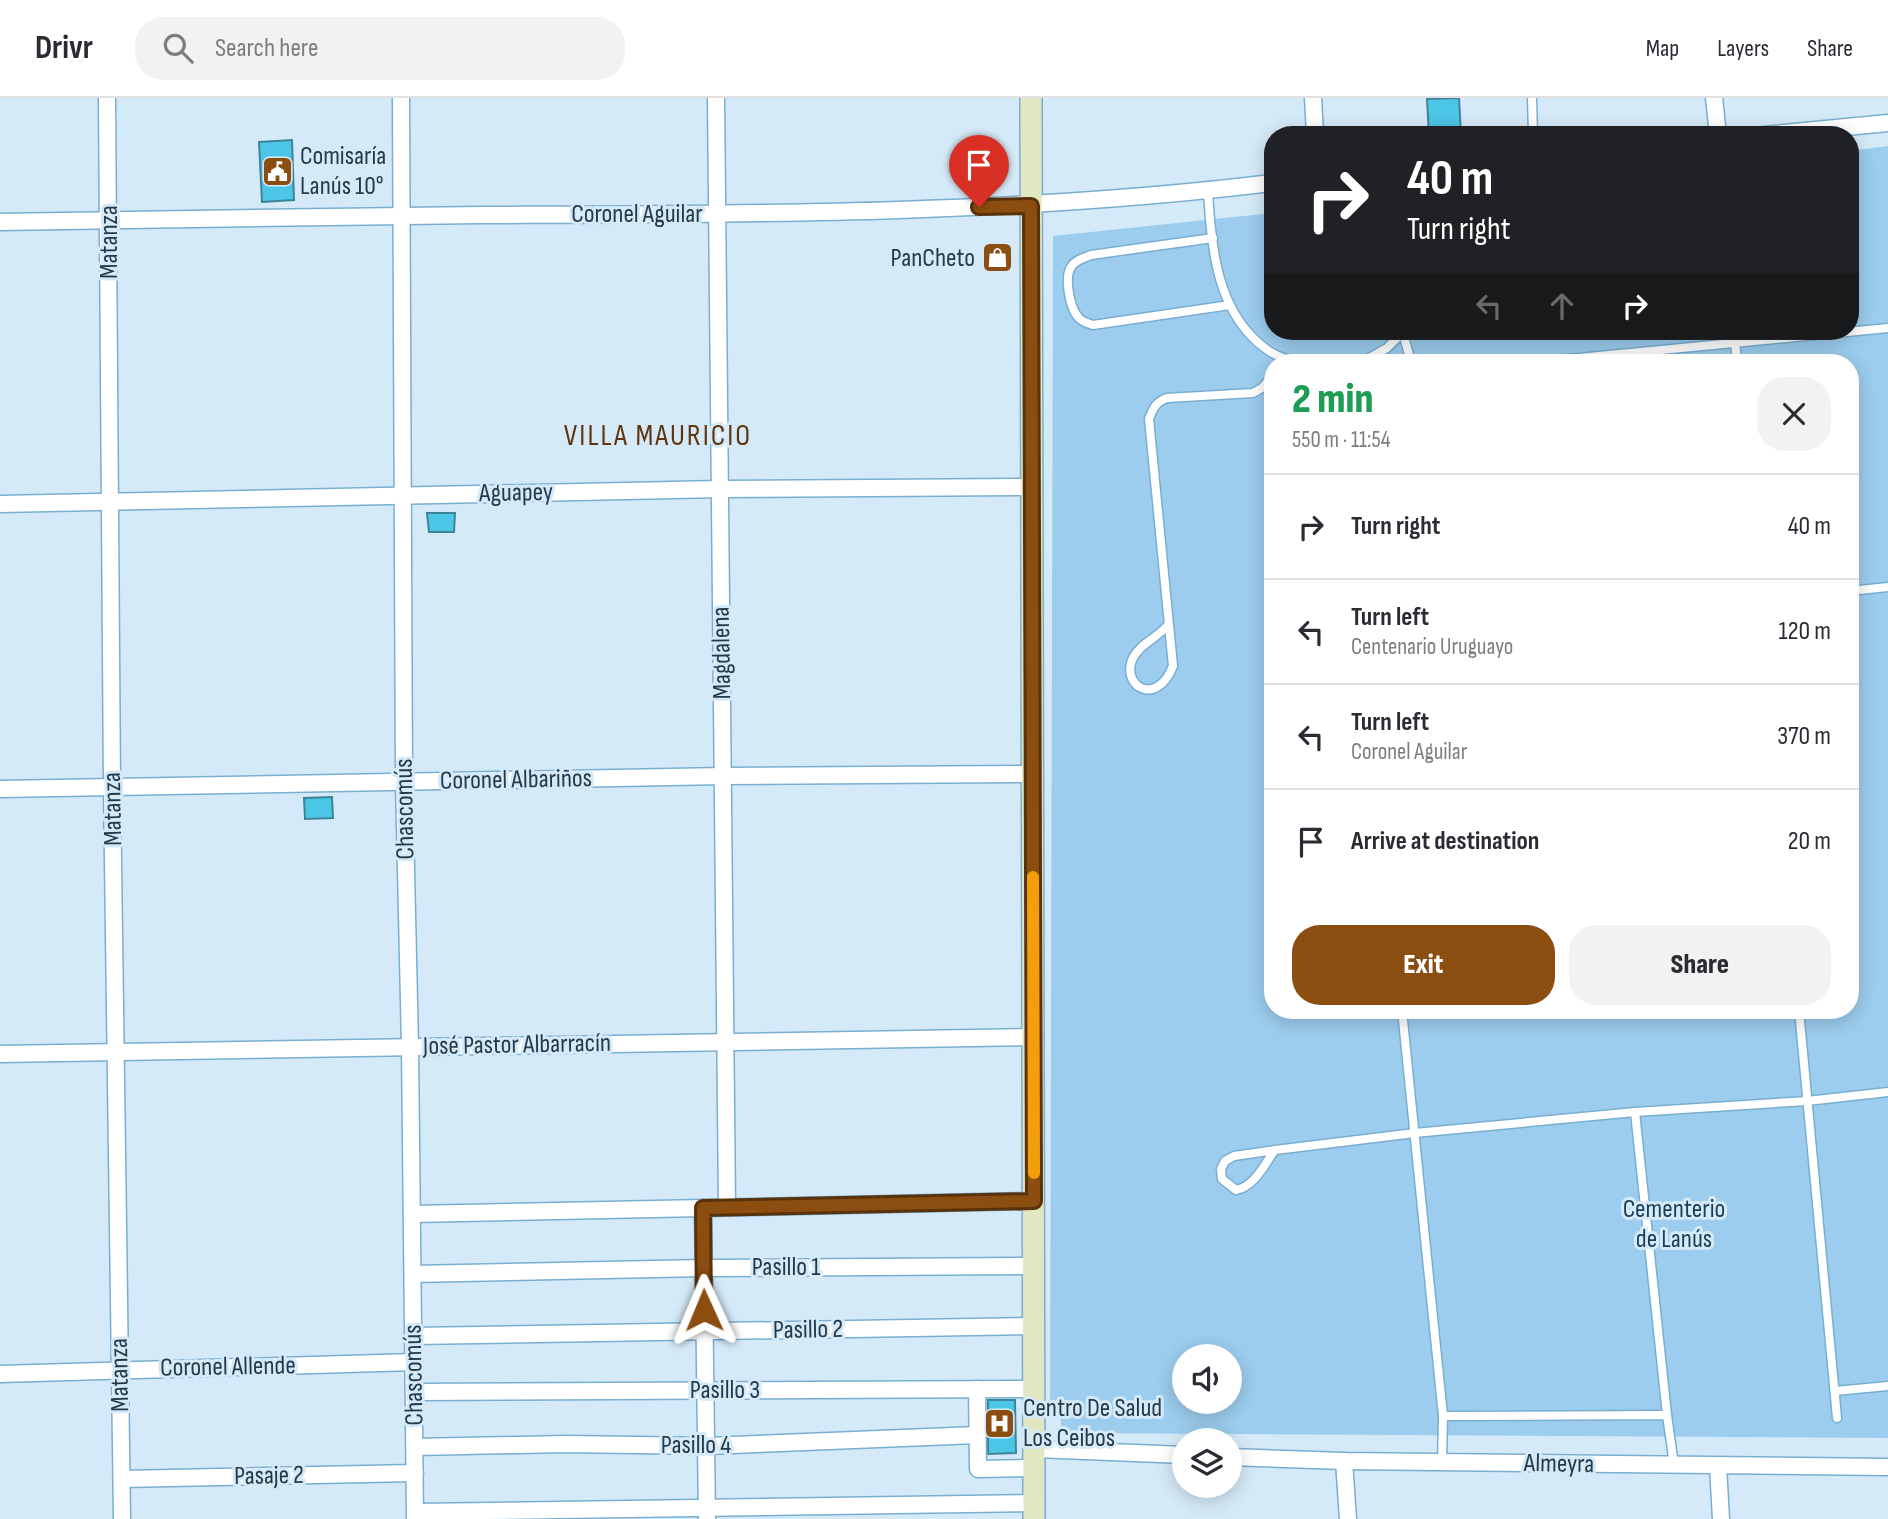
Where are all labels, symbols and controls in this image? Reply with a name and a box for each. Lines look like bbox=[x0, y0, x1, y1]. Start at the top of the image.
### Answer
search box bbox=[135, 17, 625, 80]
text: Drivr bbox=[35, 28, 93, 68]
icon: search bbox=[159, 29, 197, 67]
text: Search here bbox=[215, 33, 318, 64]
text: Map bbox=[1646, 34, 1679, 63]
text: Layers bbox=[1717, 34, 1769, 63]
text: Share bbox=[1807, 34, 1853, 63]
pin bbox=[949, 135, 1009, 207]
place label: Comisaría Lanús 10° bbox=[300, 141, 386, 202]
icon: arrive bbox=[960, 146, 998, 184]
text: 40 m bbox=[1407, 150, 1493, 209]
public building icon: Comisaría Lanús 10° bbox=[260, 154, 294, 188]
icon: right bbox=[1292, 154, 1383, 245]
street label: Coronel Aguilar bbox=[571, 199, 703, 230]
street label: Matanza bbox=[94, 205, 125, 279]
text: Turn right bbox=[1407, 210, 1511, 249]
shop icon: PanCheto bbox=[981, 241, 1015, 275]
place label: PanCheto bbox=[891, 243, 975, 274]
icon: left bbox=[1470, 287, 1508, 325]
icon: ahead bbox=[1543, 287, 1581, 325]
icon: right bbox=[1616, 287, 1654, 325]
text: 2 min bbox=[1292, 374, 1373, 425]
button: close bbox=[1757, 377, 1831, 451]
district label: VILLA MAURICIO bbox=[564, 418, 752, 454]
text: 550 m · 11:54 bbox=[1292, 426, 1390, 454]
street label: Aguapey bbox=[478, 477, 553, 509]
icon: right bbox=[1292, 508, 1330, 546]
text: Turn right bbox=[1351, 511, 1440, 542]
text: 40 m bbox=[1788, 511, 1831, 542]
text: Turn left bbox=[1351, 602, 1429, 633]
street label: Magdalena bbox=[706, 606, 738, 700]
icon: left bbox=[1292, 613, 1330, 651]
text: 120 m bbox=[1778, 616, 1831, 647]
text: Centenario Uruguayo bbox=[1351, 633, 1513, 661]
text: Turn left bbox=[1351, 707, 1429, 738]
icon: left bbox=[1292, 718, 1330, 756]
text: 370 m bbox=[1777, 721, 1831, 752]
text: Coronel Aguilar bbox=[1351, 738, 1467, 766]
street label: Chascomús bbox=[389, 758, 421, 860]
street label: Coronel Albariños bbox=[440, 763, 592, 797]
street label: Matanza bbox=[97, 772, 129, 846]
icon: arrive bbox=[1292, 823, 1330, 861]
text: Arrive at destination bbox=[1351, 826, 1539, 857]
text: 20 m bbox=[1788, 826, 1831, 857]
button: Exit bbox=[1292, 925, 1555, 1005]
button: Share bbox=[1569, 925, 1831, 1005]
street label: José Pastor Albarracín bbox=[422, 1028, 611, 1062]
park label: Cementerio de Lanús bbox=[1623, 1194, 1725, 1255]
street label: Pasillo 1 bbox=[752, 1252, 820, 1283]
position arrow bbox=[667, 1273, 741, 1347]
street label: Pasillo 2 bbox=[773, 1314, 843, 1346]
street label: Chascomús bbox=[398, 1324, 430, 1426]
street label: Matanza bbox=[104, 1338, 136, 1412]
map controls bbox=[1172, 1344, 1242, 1498]
button: sound bbox=[1172, 1344, 1242, 1414]
street label: Coronel Allende bbox=[160, 1350, 296, 1384]
street label: Pasillo 3 bbox=[690, 1375, 760, 1406]
place label: Centro De Salud Los Ceibos bbox=[1023, 1393, 1162, 1454]
hospital icon: Centro De Salud Los Ceibos bbox=[983, 1406, 1017, 1440]
button: layers bbox=[1172, 1428, 1242, 1498]
street label: Pasillo 4 bbox=[661, 1430, 731, 1461]
street label: Almeyra bbox=[1523, 1448, 1594, 1480]
street label: Pasaje 2 bbox=[234, 1460, 304, 1492]

